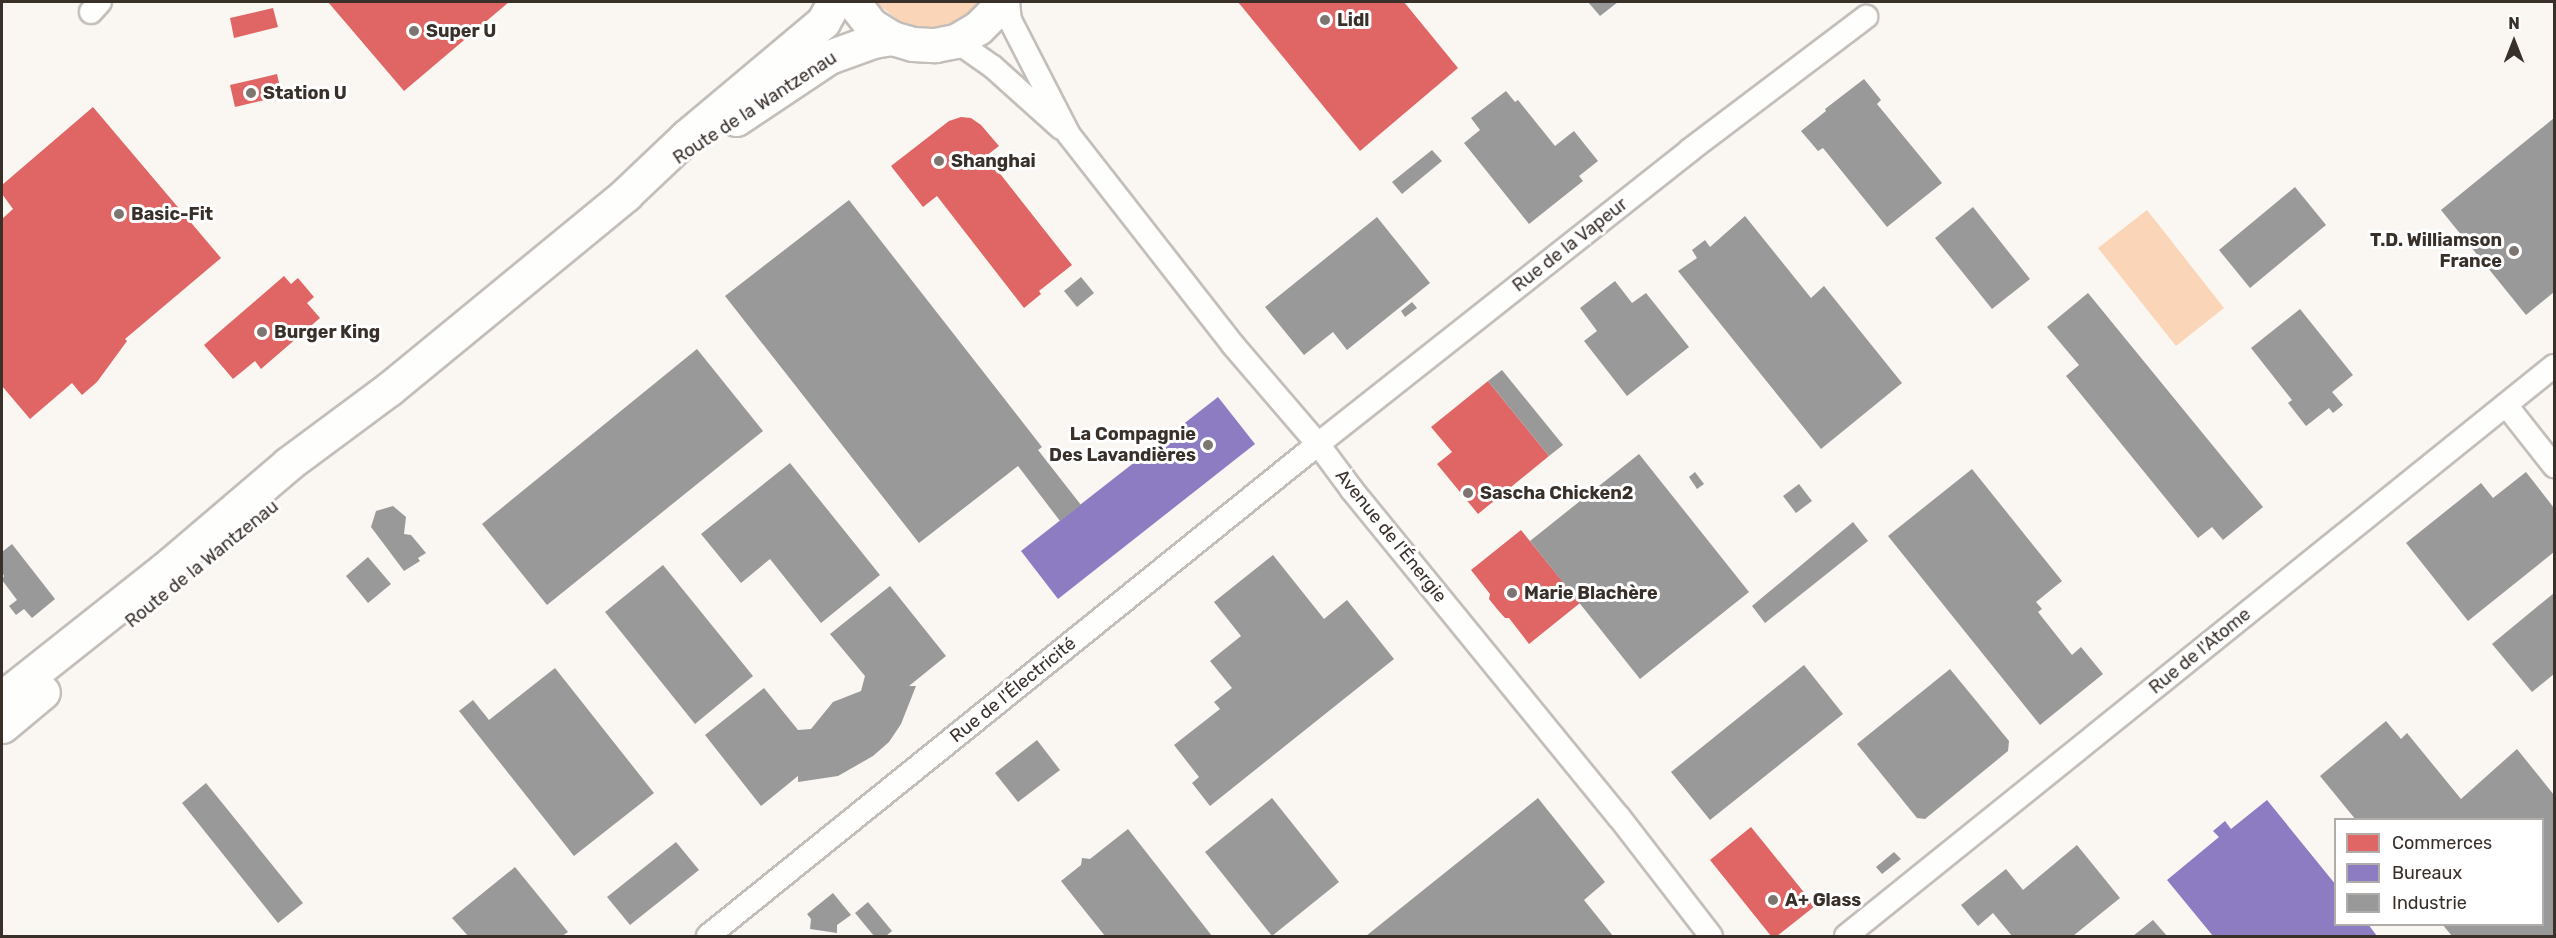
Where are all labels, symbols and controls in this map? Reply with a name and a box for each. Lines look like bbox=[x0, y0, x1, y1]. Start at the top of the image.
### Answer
place label: Lidl bbox=[1337, 9, 1369, 31]
north arrow bbox=[2484, 12, 2544, 72]
marker: Lidl bbox=[1318, 13, 1332, 27]
text: N bbox=[2508, 14, 2520, 33]
place label: Super U bbox=[426, 20, 497, 42]
marker: Super U bbox=[407, 24, 421, 38]
street label: Route de la Wantzenau bbox=[669, 47, 841, 169]
place label: Station U bbox=[263, 82, 347, 104]
marker: Station U bbox=[244, 86, 258, 100]
place label: Shanghai bbox=[951, 150, 1036, 172]
marker: Shanghai bbox=[932, 154, 946, 168]
street label: Rue de la Vapeur bbox=[1508, 193, 1632, 297]
place label: Basic-Fit bbox=[131, 203, 213, 225]
marker: Basic-Fit bbox=[112, 207, 126, 221]
place label: T.D. Williamson France bbox=[2370, 230, 2502, 272]
marker: T.D. Williamson France bbox=[2507, 244, 2521, 258]
place label: Burger King bbox=[274, 321, 380, 343]
marker: Burger King bbox=[255, 325, 269, 339]
place label: La Compagnie Des Lavandières bbox=[1049, 424, 1196, 466]
marker: La Compagnie Des Lavandières bbox=[1201, 438, 1215, 452]
street label: Avenue de l'Énergie bbox=[1331, 465, 1451, 607]
place label: Sascha Chicken2 bbox=[1480, 482, 1633, 504]
marker: Sascha Chicken2 bbox=[1461, 486, 1475, 500]
street label: Route de la Wantzenau bbox=[121, 496, 283, 632]
place label: Marie Blachère bbox=[1524, 582, 1658, 604]
marker: Marie Blachère bbox=[1505, 586, 1519, 600]
street label: Rue de l'Atome bbox=[2145, 603, 2255, 699]
street label: Rue de l'Électricité bbox=[946, 633, 1080, 747]
legend bbox=[2334, 818, 2544, 926]
text: Commerces bbox=[2392, 832, 2492, 854]
text: Bureaux bbox=[2392, 862, 2462, 884]
place label: A+ Glass bbox=[1785, 889, 1861, 911]
text: Industrie bbox=[2392, 892, 2467, 914]
marker: A+ Glass bbox=[1766, 893, 1780, 907]

